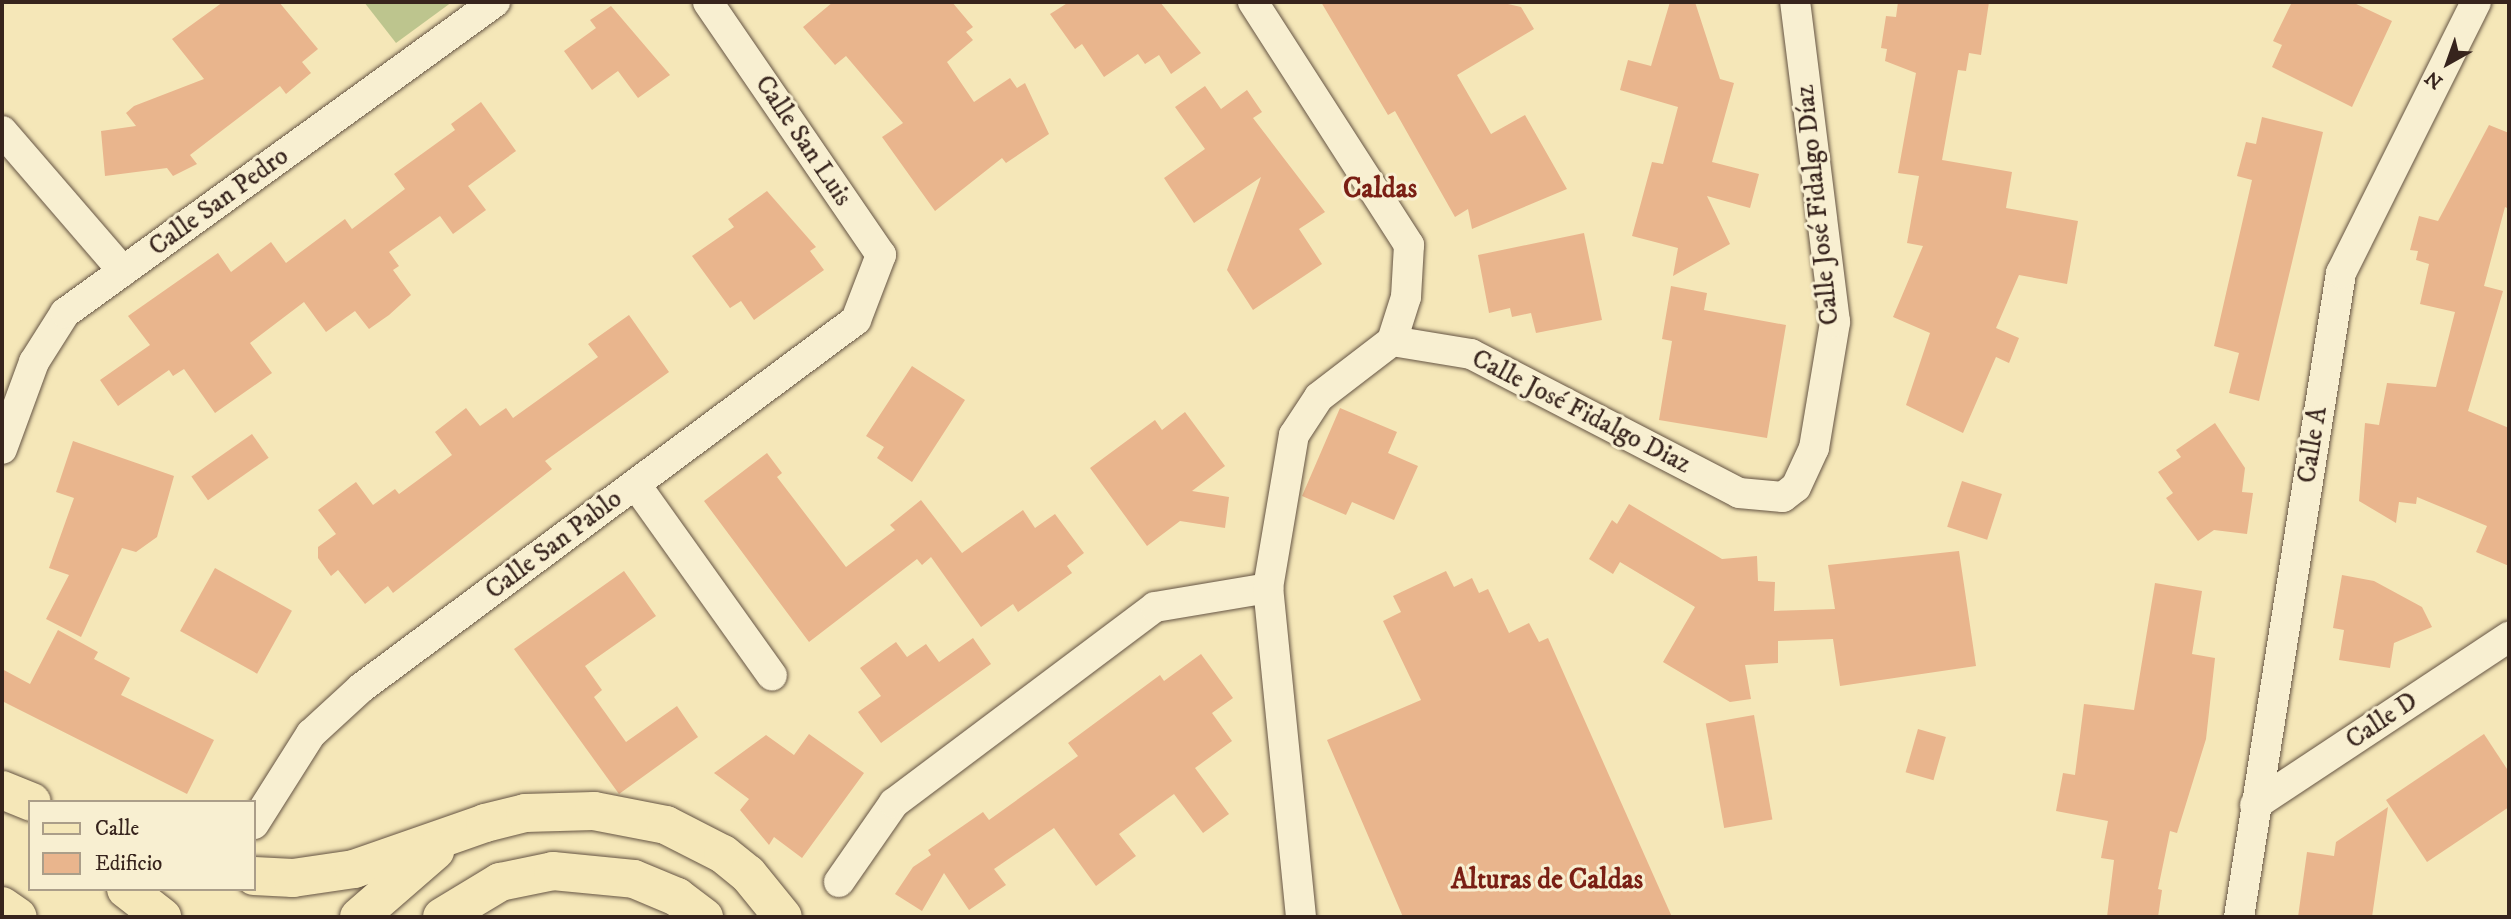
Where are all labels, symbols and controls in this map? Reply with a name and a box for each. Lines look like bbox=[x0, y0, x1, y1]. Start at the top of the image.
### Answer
north arrow bbox=[2413, 28, 2483, 98]
text: N bbox=[2421, 66, 2448, 93]
street label: Calle San Luis bbox=[748, 70, 858, 212]
street label: Calle José Fidalgo Díaz bbox=[1790, 83, 1846, 327]
street label: Calle San Pedro bbox=[143, 141, 295, 263]
district label: Caldas bbox=[1343, 172, 1417, 206]
street label: Calle José Fidalgo Diaz bbox=[1466, 343, 1696, 481]
street label: Calle A bbox=[2292, 405, 2334, 485]
street label: Calle San Pablo bbox=[480, 484, 628, 606]
street label: Calle D bbox=[2340, 686, 2424, 756]
legend bbox=[28, 800, 256, 891]
text: Calle bbox=[95, 816, 139, 842]
text: Edificio bbox=[95, 851, 162, 877]
district label: Alturas de Caldas bbox=[1451, 863, 1643, 897]

